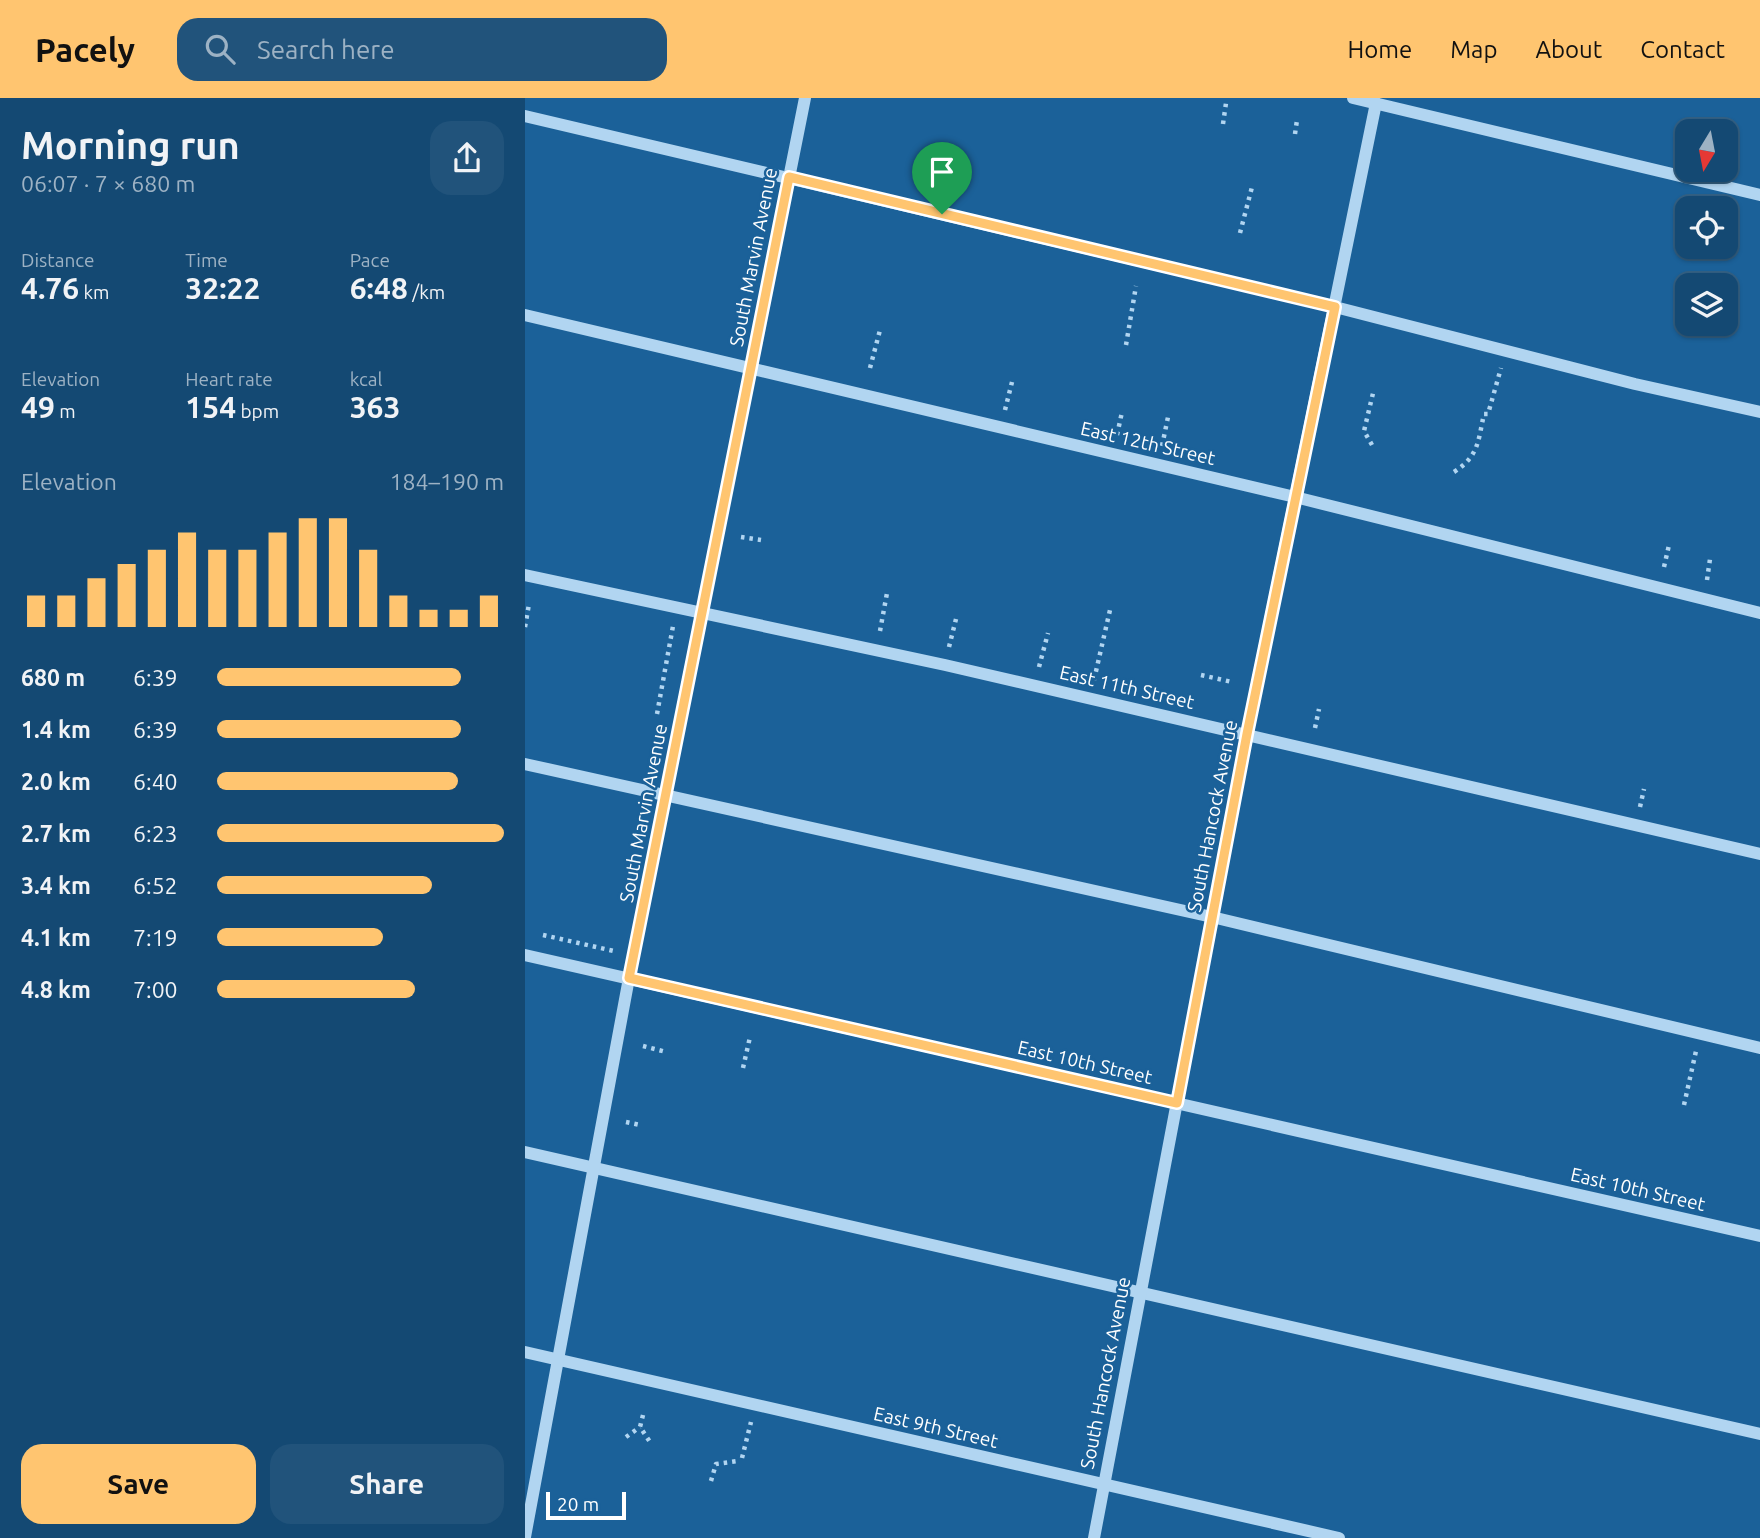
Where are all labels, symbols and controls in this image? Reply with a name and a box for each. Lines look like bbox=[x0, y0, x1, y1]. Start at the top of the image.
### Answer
search box bbox=[177, 18, 667, 81]
icon: search bbox=[201, 30, 239, 68]
text: Pacely bbox=[35, 31, 135, 68]
text: Search here bbox=[257, 35, 395, 64]
text: Home bbox=[1347, 36, 1412, 63]
text: Map bbox=[1450, 36, 1497, 63]
text: About bbox=[1535, 36, 1602, 63]
text: Contact bbox=[1640, 36, 1725, 63]
north arrow bbox=[1675, 119, 1738, 182]
map controls bbox=[1675, 119, 1738, 336]
button: share bbox=[430, 121, 504, 195]
text: Morning run bbox=[21, 124, 240, 166]
pin bbox=[912, 142, 972, 214]
icon: arrive bbox=[923, 153, 961, 191]
street label: South Marvin Avenue bbox=[725, 166, 781, 348]
text: 06:07 · 7 × 680 m bbox=[21, 171, 195, 196]
button: locate bbox=[1675, 196, 1738, 259]
text: Distance bbox=[21, 249, 95, 271]
text: Time bbox=[185, 249, 228, 271]
text: Pace bbox=[350, 249, 390, 271]
text: 4.76 bbox=[21, 271, 79, 305]
text: 32:22 bbox=[185, 271, 260, 305]
text: 6:48 bbox=[350, 271, 408, 305]
button: layers bbox=[1675, 273, 1738, 336]
text: km bbox=[79, 281, 109, 303]
text: /km bbox=[408, 281, 445, 303]
text: Elevation bbox=[21, 368, 100, 390]
text: Heart rate bbox=[185, 368, 273, 390]
text: kcal bbox=[350, 368, 382, 390]
text: 49 bbox=[21, 390, 55, 424]
text: 154 bbox=[185, 390, 236, 424]
text: 363 bbox=[350, 390, 400, 424]
text: m bbox=[55, 400, 76, 422]
text: bpm bbox=[236, 400, 279, 422]
street label: East 12th Street bbox=[1078, 417, 1218, 469]
text: Elevation bbox=[21, 469, 117, 494]
text: 184–190 m bbox=[390, 469, 504, 494]
street label: East 11th Street bbox=[1057, 661, 1197, 713]
text: 680 m bbox=[21, 665, 85, 690]
text: 6:39 bbox=[133, 665, 178, 690]
text: 1.4 km bbox=[21, 717, 91, 742]
text: 6:39 bbox=[133, 717, 178, 742]
street label: South Hancock Avenue bbox=[1183, 718, 1241, 914]
street label: South Marvin Avenue bbox=[615, 722, 671, 904]
text: 2.0 km bbox=[21, 769, 91, 794]
text: 6:40 bbox=[133, 769, 178, 794]
text: 2.7 km bbox=[21, 821, 91, 846]
text: 6:23 bbox=[133, 821, 178, 846]
text: 3.4 km bbox=[21, 873, 91, 898]
text: 6:52 bbox=[133, 873, 178, 898]
text: 4.1 km bbox=[21, 925, 91, 950]
text: 7:19 bbox=[133, 925, 178, 950]
text: 4.8 km bbox=[21, 977, 91, 1002]
text: 7:00 bbox=[133, 977, 178, 1002]
street label: East 10th Street bbox=[1015, 1036, 1155, 1088]
street label: East 10th Street bbox=[1568, 1163, 1708, 1215]
street label: South Hancock Avenue bbox=[1076, 1275, 1134, 1471]
street label: East 9th Street bbox=[872, 1402, 1001, 1452]
button: Save bbox=[21, 1444, 256, 1524]
button: Share bbox=[270, 1444, 504, 1524]
scale bar bbox=[546, 1489, 627, 1521]
text: 20 m bbox=[557, 1493, 599, 1515]

